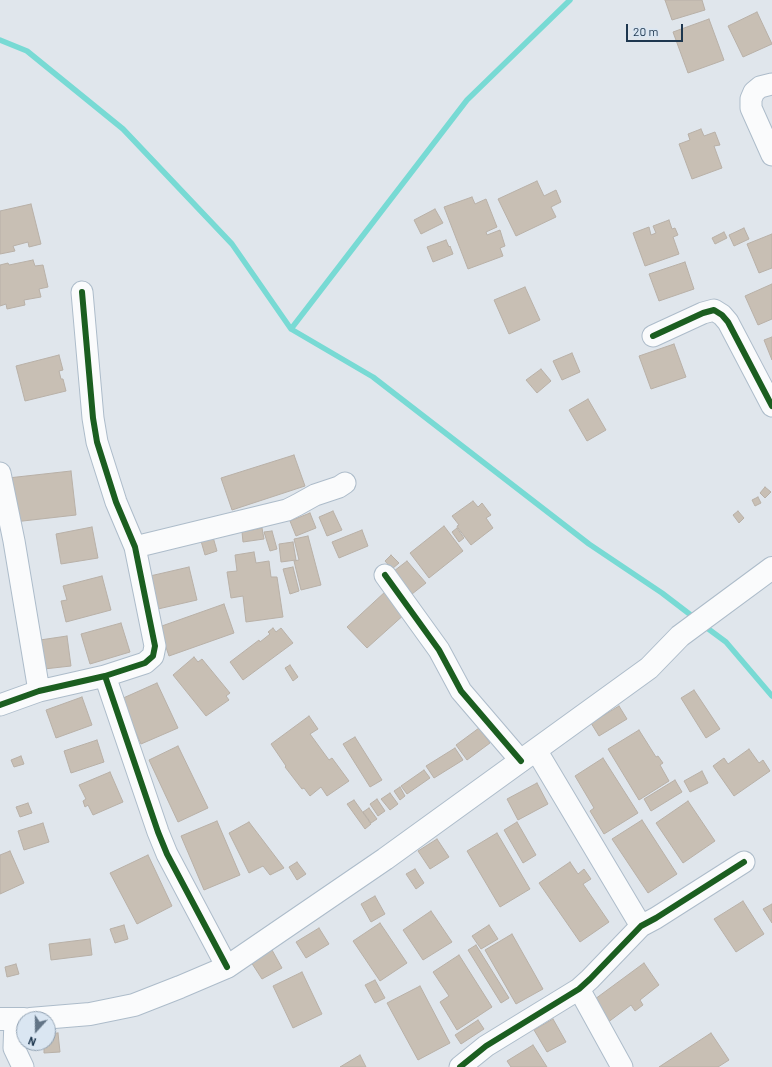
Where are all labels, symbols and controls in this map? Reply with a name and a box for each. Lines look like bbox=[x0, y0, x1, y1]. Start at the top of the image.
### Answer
scale bar bbox=[628, 16, 685, 42]
text: 20 m bbox=[633, 24, 659, 38]
north arrow bbox=[16, 1011, 56, 1051]
text: N bbox=[26, 1034, 38, 1049]

